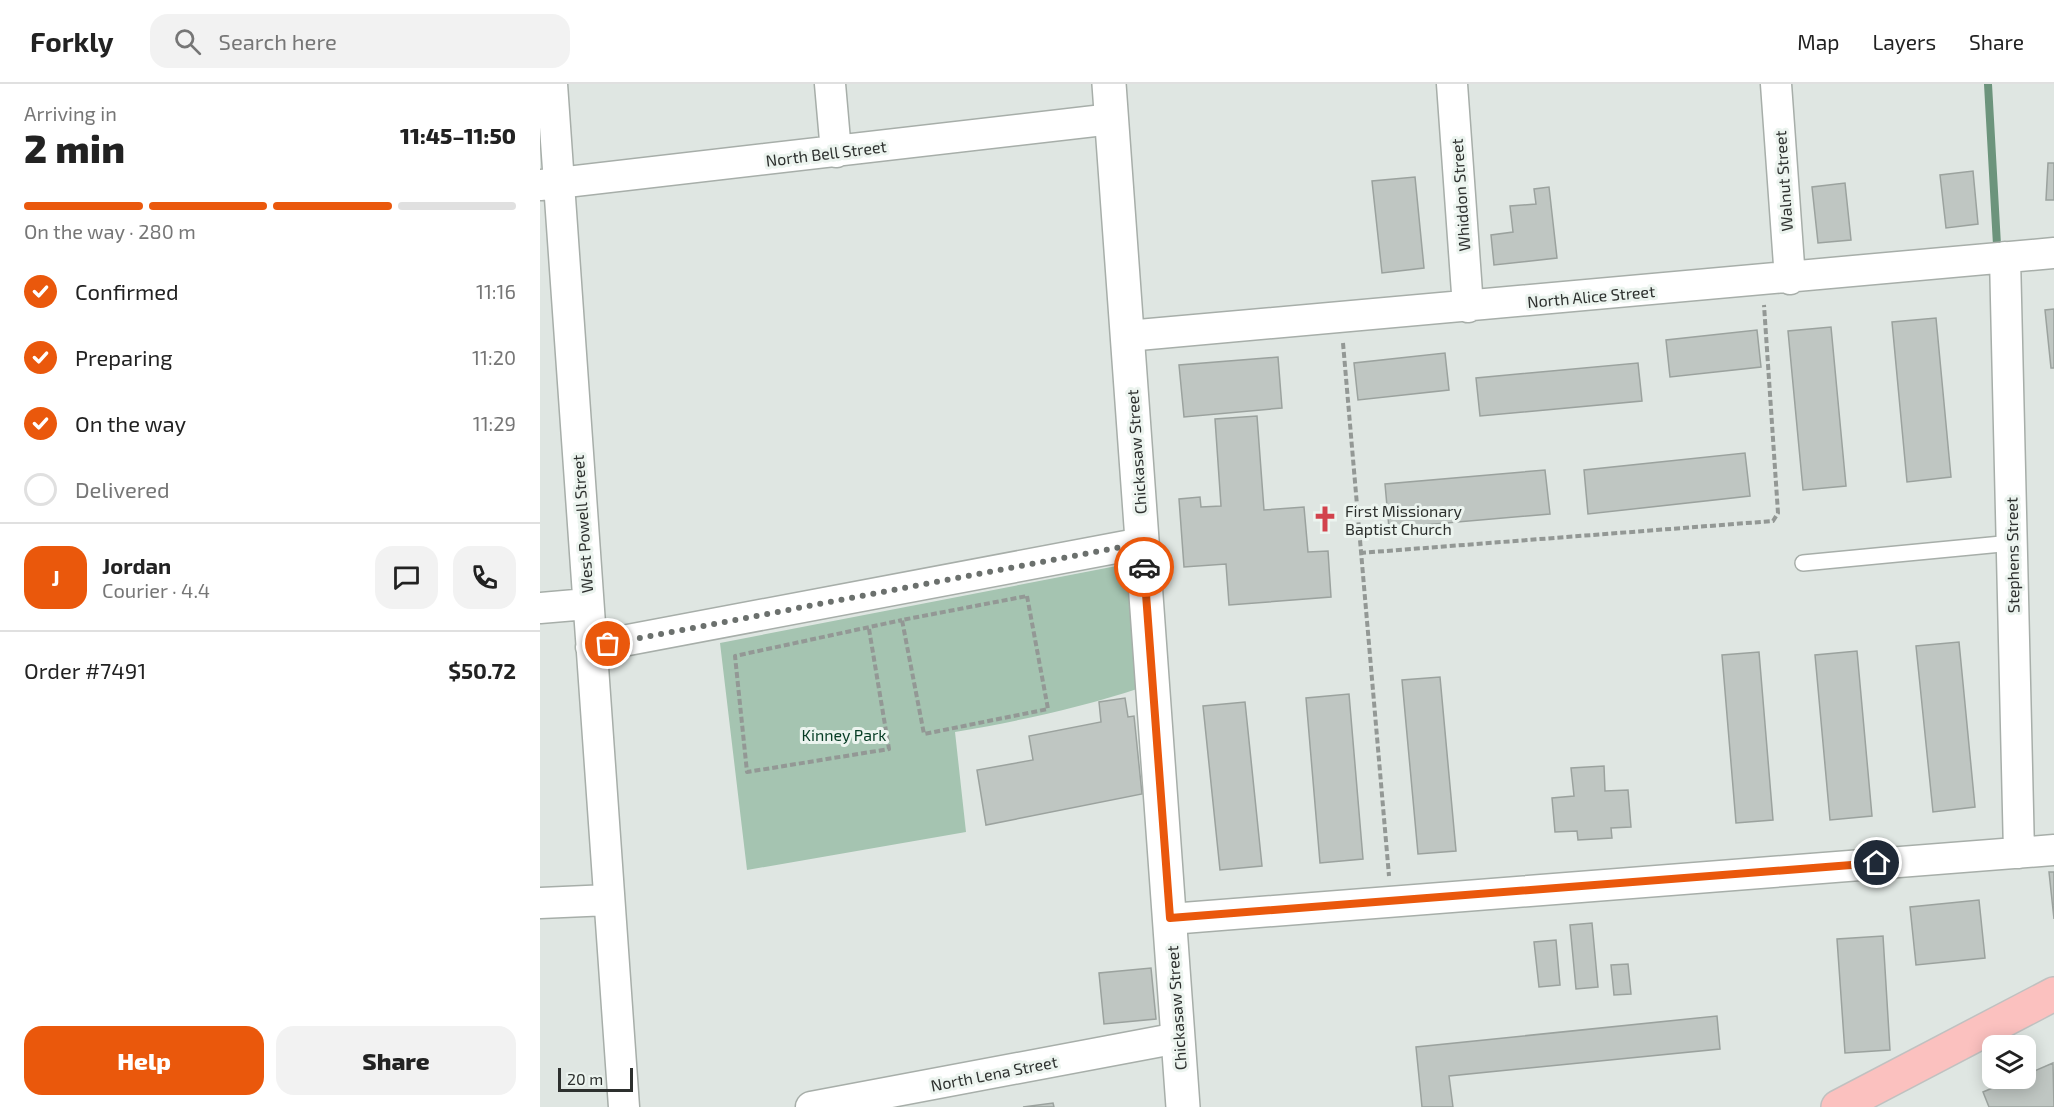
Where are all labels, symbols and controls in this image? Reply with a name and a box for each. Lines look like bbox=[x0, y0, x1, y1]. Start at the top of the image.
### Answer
search box bbox=[150, 14, 570, 68]
text: Forkly bbox=[30, 24, 114, 58]
icon: search bbox=[171, 25, 204, 58]
text: Search here bbox=[219, 28, 337, 54]
text: Map bbox=[1797, 29, 1839, 54]
text: Layers bbox=[1872, 29, 1936, 54]
text: Share bbox=[1969, 29, 2024, 54]
text: Arriving in bbox=[24, 101, 117, 125]
text: 11:45–11:50 bbox=[400, 122, 516, 148]
text: 2 min bbox=[24, 124, 125, 171]
street label: Walnut Street bbox=[1770, 130, 1796, 232]
street label: North Bell Street bbox=[765, 136, 887, 170]
street label: Whiddon Street bbox=[1447, 138, 1473, 252]
text: On the way · 280 m bbox=[24, 219, 196, 243]
icon: check bbox=[24, 275, 57, 308]
text: Confirmed bbox=[75, 278, 179, 304]
text: 11:16 bbox=[476, 279, 516, 303]
street label: North Alice Street bbox=[1526, 281, 1656, 311]
icon: check bbox=[24, 341, 57, 374]
text: Preparing bbox=[75, 344, 173, 370]
text: 11:20 bbox=[472, 345, 516, 369]
street label: Chickasaw Street bbox=[1122, 389, 1150, 515]
icon: check bbox=[24, 407, 57, 440]
text: On the way bbox=[75, 410, 186, 436]
text: 11:29 bbox=[473, 411, 516, 435]
street label: West Powell Street bbox=[568, 454, 596, 594]
text: Delivered bbox=[75, 476, 170, 502]
street label: Stephens Street bbox=[2001, 497, 2023, 613]
place label: First Missionary Baptist Church bbox=[1345, 501, 1463, 538]
church icon: First Missionary Baptist Church bbox=[1310, 504, 1340, 534]
courier bbox=[1114, 537, 1174, 597]
button: chat bbox=[375, 546, 438, 609]
button: phone bbox=[453, 546, 516, 609]
icon: car bbox=[1128, 551, 1161, 584]
text: Jordan bbox=[102, 552, 171, 578]
text: J bbox=[51, 564, 60, 590]
text: Courier · 4.4 bbox=[102, 578, 210, 602]
pin bbox=[582, 618, 633, 669]
icon: bag bbox=[591, 627, 624, 660]
text: Order #7491 bbox=[24, 657, 146, 683]
text: $50.72 bbox=[448, 657, 516, 683]
park label: Kinney Park bbox=[802, 725, 886, 744]
pin bbox=[1851, 837, 1902, 888]
icon: home bbox=[1860, 846, 1893, 879]
street label: Chickasaw Street bbox=[1162, 945, 1190, 1071]
button: Help bbox=[24, 1026, 264, 1095]
button: Share bbox=[276, 1026, 516, 1095]
map controls bbox=[1982, 1035, 2036, 1089]
button: layers bbox=[1982, 1035, 2036, 1089]
street label: North Lena Street bbox=[929, 1051, 1059, 1095]
scale bar bbox=[558, 1065, 633, 1092]
text: 20 m bbox=[567, 1069, 603, 1088]

